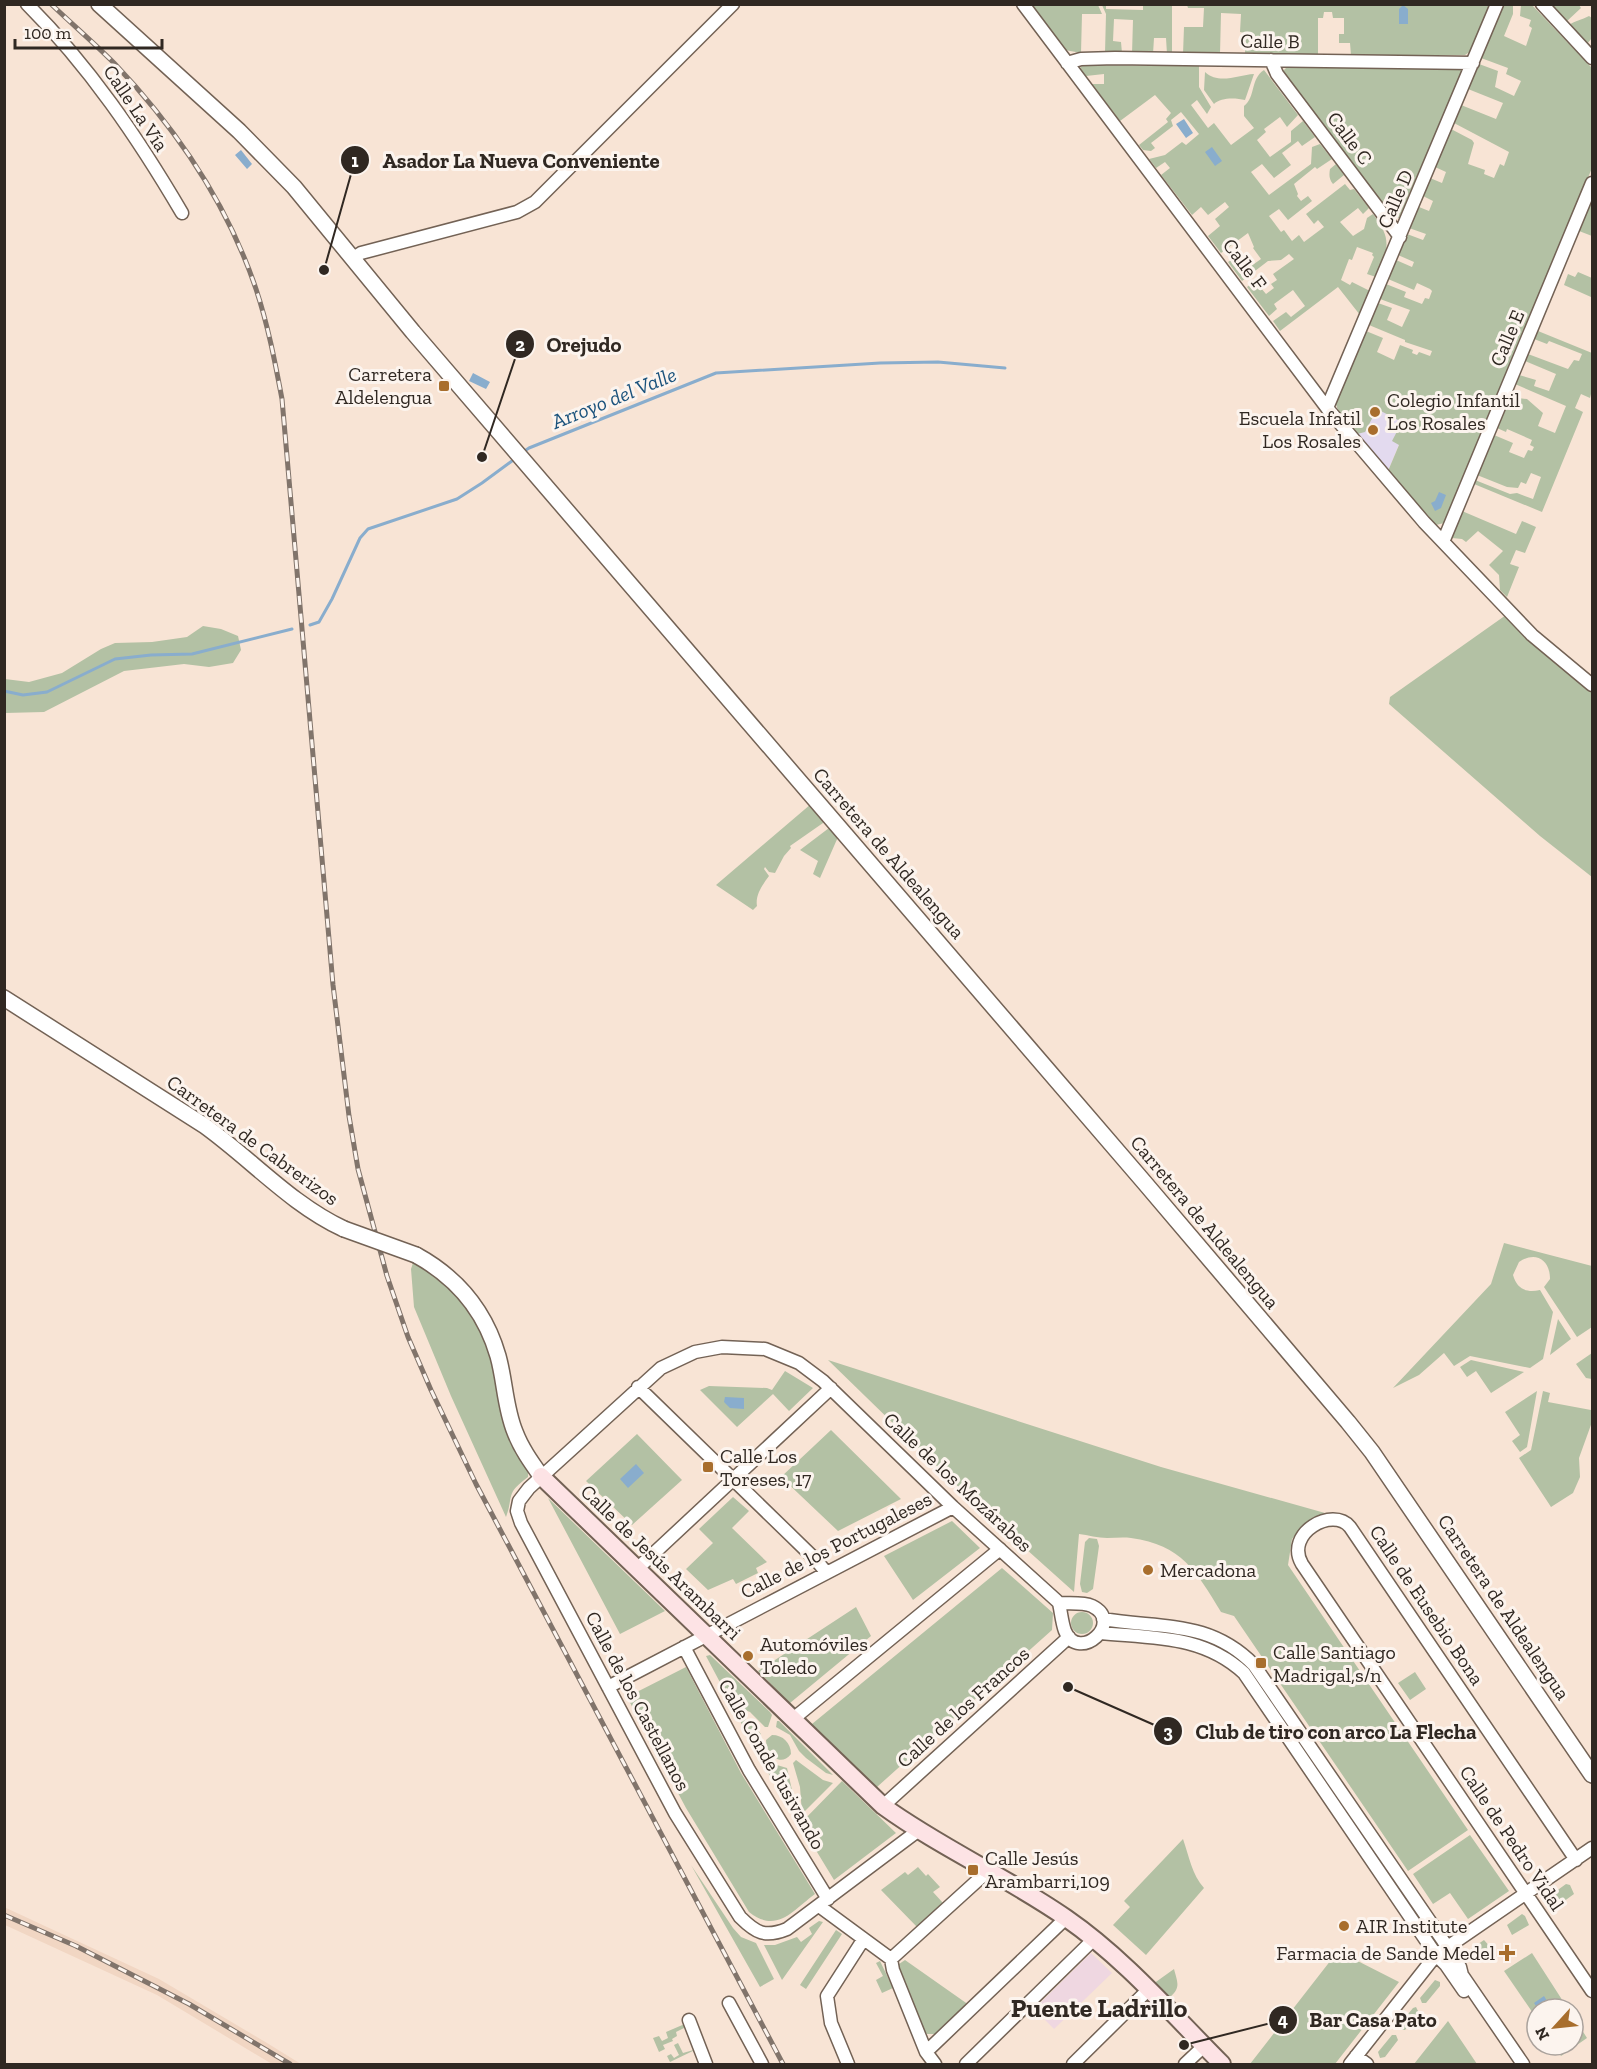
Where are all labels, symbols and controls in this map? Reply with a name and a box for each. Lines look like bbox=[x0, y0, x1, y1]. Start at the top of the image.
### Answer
scale bar bbox=[15, 12, 162, 50]
text: 100 m bbox=[24, 22, 72, 44]
street label: Calle B bbox=[1240, 28, 1300, 54]
street label: Calle La Vía bbox=[98, 60, 174, 156]
street label: Calle C bbox=[1322, 107, 1378, 169]
callout: Asador La Nueva Conveniente bbox=[340, 141, 671, 180]
text: Asador La Nueva Conveniente bbox=[382, 148, 660, 173]
text: 1 bbox=[351, 150, 359, 172]
street label: Calle D bbox=[1372, 166, 1418, 232]
street label: Calle F bbox=[1218, 233, 1272, 295]
street label: Calle E bbox=[1484, 306, 1530, 370]
callout: Orejudo bbox=[505, 325, 634, 364]
text: Orejudo bbox=[546, 332, 622, 357]
text: 2 bbox=[515, 334, 525, 356]
water label: Arroyo del Valle bbox=[547, 361, 680, 434]
place label: Carretera Aldelengua bbox=[335, 362, 432, 409]
marker: Carretera Aldelengua bbox=[437, 379, 451, 393]
place label: Colegio Infantil Los Rosales bbox=[1387, 388, 1520, 435]
marker: Colegio Infantil Los Rosales bbox=[1368, 405, 1382, 419]
place label: Escuela Infatil Los Rosales bbox=[1239, 406, 1361, 453]
marker: Escuela Infatil Los Rosales bbox=[1366, 423, 1380, 437]
street label: Carretera de Aldealengua bbox=[808, 763, 970, 944]
street label: Carretera de Cabrerizos bbox=[162, 1070, 344, 1210]
street label: Carretera de Aldealengua bbox=[1125, 1130, 1285, 1314]
street label: Calle de los Mozárabes bbox=[879, 1407, 1037, 1557]
place label: Calle Los Toreses, 17 bbox=[720, 1444, 812, 1491]
marker: Calle Los Toreses, 17 bbox=[701, 1460, 715, 1474]
street label: Calle de Jesús Arambarri bbox=[576, 1479, 746, 1645]
street label: Calle de los Portugaleses bbox=[736, 1486, 936, 1604]
street label: Carretera de Aldealengua bbox=[1433, 1510, 1575, 1705]
street label: Calle de Eusebio Bona bbox=[1365, 1520, 1490, 1690]
place label: Mercadona bbox=[1160, 1558, 1257, 1582]
marker: Mercadona bbox=[1141, 1563, 1155, 1577]
street label: Calle de los Castellanos bbox=[580, 1607, 696, 1795]
place label: Automóviles Toledo bbox=[760, 1632, 868, 1679]
place label: Calle Santiago Madrigal,s/n bbox=[1273, 1640, 1396, 1687]
street label: Calle de los Francos bbox=[892, 1641, 1034, 1773]
marker: Automóviles Toledo bbox=[741, 1649, 755, 1663]
marker: Calle Santiago Madrigal,s/n bbox=[1254, 1656, 1268, 1670]
street label: Calle Conde Jusivando bbox=[713, 1674, 831, 1854]
callout: Club de tiro con arco La Flecha bbox=[1153, 1712, 1489, 1751]
text: Club de tiro con arco La Flecha bbox=[1195, 1719, 1477, 1744]
text: 3 bbox=[1163, 1721, 1173, 1743]
street label: Calle de Pedro Vidal bbox=[1454, 1761, 1570, 1915]
place label: Calle Jesús Arambarri,109 bbox=[985, 1846, 1110, 1893]
marker: Calle Jesús Arambarri,109 bbox=[966, 1863, 980, 1877]
place label: AIR Institute bbox=[1356, 1914, 1467, 1938]
marker: AIR Institute bbox=[1337, 1919, 1351, 1933]
place label: Farmacia de Sande Medel bbox=[1276, 1941, 1495, 1965]
marker: Farmacia de Sande Medel bbox=[1500, 1946, 1514, 1960]
district label: Puente Ladrillo bbox=[1011, 1992, 1188, 2024]
north arrow bbox=[1525, 1997, 1585, 2057]
callout: Bar Casa Pato bbox=[1268, 2000, 1449, 2039]
text: Bar Casa Pato bbox=[1309, 2007, 1437, 2032]
text: 4 bbox=[1278, 2009, 1288, 2031]
text: N bbox=[1531, 2024, 1553, 2043]

